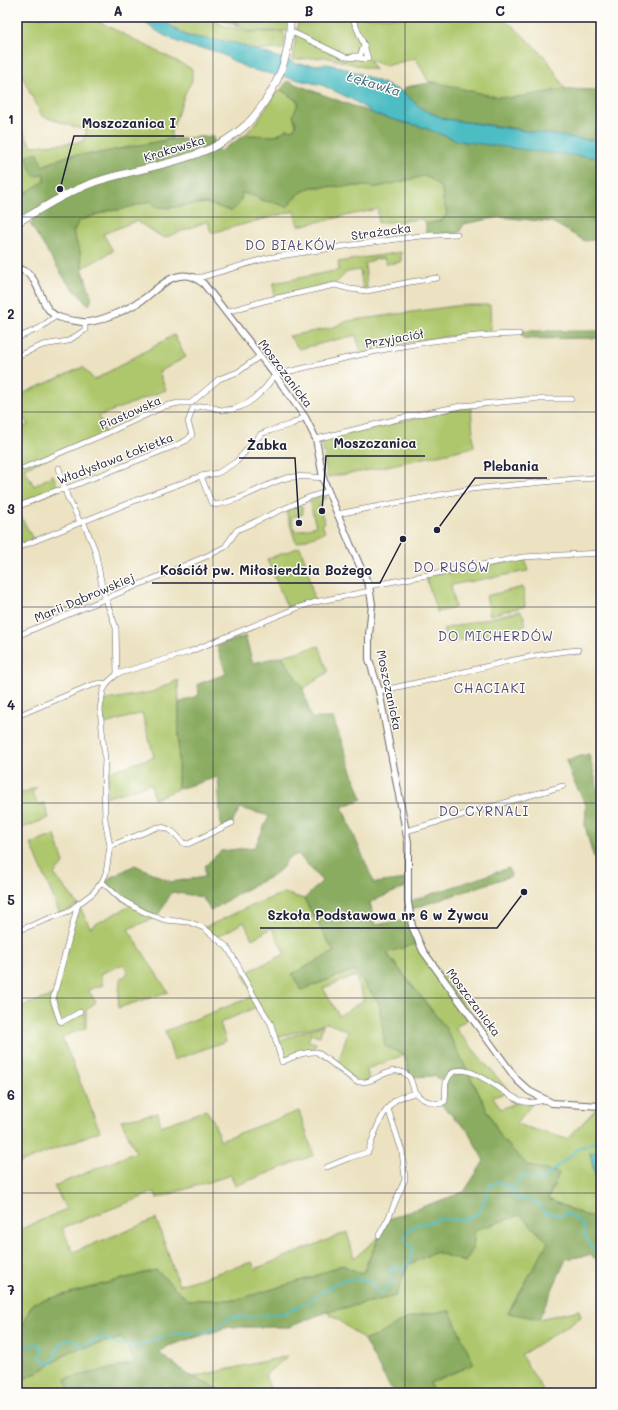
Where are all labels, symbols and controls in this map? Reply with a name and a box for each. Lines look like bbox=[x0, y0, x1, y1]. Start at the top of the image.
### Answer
text: A bbox=[113, 2, 123, 19]
text: B bbox=[305, 2, 314, 19]
text: C bbox=[495, 2, 505, 19]
water label: Łękawka bbox=[345, 67, 403, 99]
text: 1 bbox=[8, 110, 14, 127]
callout: Moszczanica I bbox=[74, 111, 184, 136]
text: Moszczanica I bbox=[82, 114, 177, 131]
street label: Krakowska bbox=[141, 131, 207, 165]
street label: Strażacka bbox=[350, 219, 412, 243]
district label: DO BIAŁKÓW bbox=[245, 236, 337, 253]
text: 2 bbox=[7, 305, 15, 322]
street label: Przyjaciół bbox=[363, 325, 425, 351]
street label: Moszczanicka bbox=[255, 336, 317, 410]
street label: Piastowska bbox=[97, 391, 163, 433]
street label: Władysława Łokietka bbox=[55, 428, 175, 488]
callout: Moszczanica bbox=[326, 431, 425, 456]
callout: Żabka bbox=[239, 433, 295, 458]
text: Moszczanica bbox=[333, 434, 417, 451]
text: Żabka bbox=[247, 436, 287, 453]
callout: Plebania bbox=[475, 453, 547, 478]
text: Plebania bbox=[483, 457, 539, 474]
text: 3 bbox=[7, 500, 15, 517]
callout: Kościół pw. Miłosierdzia Bożego bbox=[152, 558, 380, 583]
district label: DO RUSÓW bbox=[414, 558, 490, 575]
text: Kościół pw. Miłosierdzia Bożego bbox=[160, 561, 372, 578]
street label: Marii Dąbrowskiej bbox=[31, 569, 137, 625]
district label: DO MICHERDÓW bbox=[438, 627, 554, 644]
street label: Moszczanicka bbox=[374, 648, 406, 732]
district label: CHACIAKI bbox=[454, 679, 526, 696]
text: 4 bbox=[7, 696, 15, 713]
district label: DO CYRNALI bbox=[439, 802, 529, 819]
text: 5 bbox=[7, 891, 15, 908]
callout: Szkoła Podstawowa nr 6 w Żywcu bbox=[260, 903, 497, 928]
text: Szkoła Podstawowa nr 6 w Żywcu bbox=[267, 906, 489, 924]
street label: Moszczanicka bbox=[443, 965, 505, 1039]
text: 6 bbox=[7, 1086, 15, 1103]
text: 7 bbox=[7, 1281, 15, 1298]

